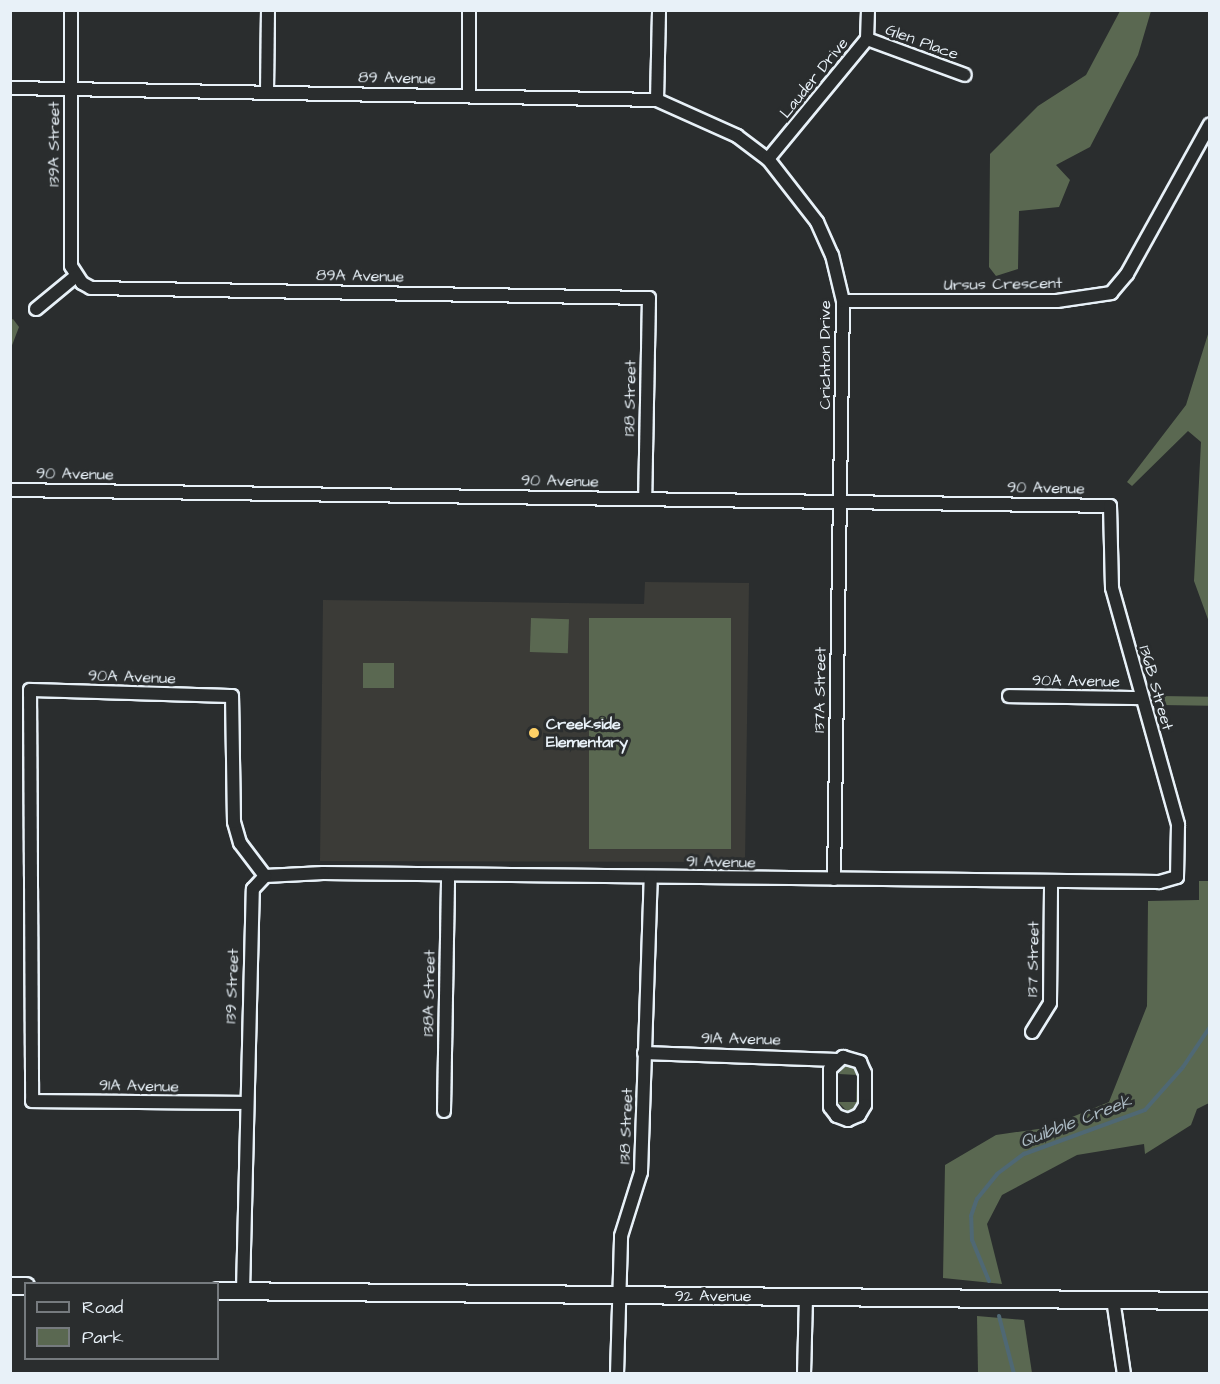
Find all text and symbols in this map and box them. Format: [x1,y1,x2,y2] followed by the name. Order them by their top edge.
[883,20,961,64] street label: Glen Place
[776,34,852,122] street label: Lauder Drive
[358,68,436,88] street label: 89 Avenue
[44,101,64,187] street label: 139A Street
[316,266,404,286] street label: 89A Avenue
[944,273,1062,295] street label: Ursus Crescent
[815,300,835,410] street label: Crichton Drive
[620,360,640,436] street label: 138 Street
[36,464,114,484] street label: 90 Avenue
[521,471,599,491] street label: 90 Avenue
[1007,478,1085,498] street label: 90 Avenue
[1135,643,1177,733] street label: 136B Street
[810,647,830,733] street label: 137A Street
[88,666,176,688] street label: 90A Avenue
[1032,671,1120,691] street label: 90A Avenue
[546,714,628,752] place label: Creekside Elementary
[527,726,541,740] marker: Creekside Elementary
[686,852,756,872] street label: 91 Avenue
[1023,921,1043,997] street label: 137 Street
[221,948,243,1024] street label: 139 Street
[419,950,439,1036] street label: 138A Street
[701,1029,781,1049] street label: 91A Avenue
[99,1076,179,1096] street label: 91A Avenue
[615,1088,637,1164] street label: 138 Street
[1017,1091,1135,1153] water label: Quibble Creek
[24,1282,219,1360] legend
[675,1286,751,1306] street label: 92 Avenue
[82,1295,123,1320] text: Road
[82,1325,124,1350] text: Park

